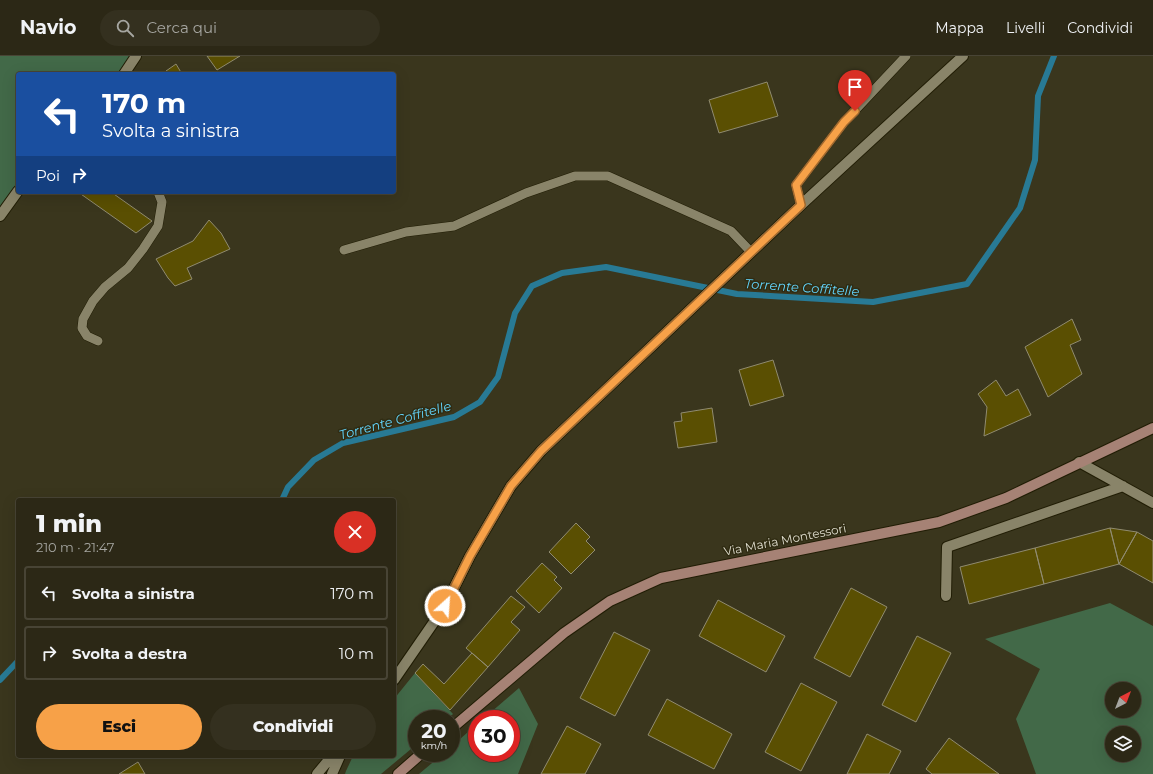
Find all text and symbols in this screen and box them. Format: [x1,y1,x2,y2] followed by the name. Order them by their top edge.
[100,10,380,46] search box
[20,16,76,39] text: Navio
[114,17,136,39] icon: search
[146,18,217,37] text: Cerca qui
[935,19,984,37] text: Mappa
[1006,19,1045,37] text: Livelli
[1067,19,1133,37] text: Condividi
[838,70,872,111] pin
[844,76,866,98] icon: arrive
[102,86,186,120] text: 170 m
[36,88,88,140] icon: left
[102,120,240,142] text: Svolta a sinistra
[68,164,90,186] icon: right
[36,166,60,185] text: Poi
[744,275,860,299] water label: Torrente Coffitelle
[337,397,453,443] water label: Torrente Coffitelle
[36,509,102,538] text: 1 min
[334,511,376,553] button: close
[722,520,847,559] street label: Via Maria Montessori
[36,539,114,555] text: 210 m · 21:47
[38,582,60,604] icon: left
[72,584,195,603] text: Svolta a sinistra
[330,584,374,603] text: 170 m
[424,585,466,627] position arrow
[38,642,60,664] icon: right
[72,644,187,663] text: Svolta a destra
[339,644,374,663] text: 10 m
[1105,682,1141,718] north arrow
[1105,682,1141,762] map controls
[36,704,202,750] button: Esci
[210,704,376,750] button: Condividi
[468,710,520,762] speed limit sign: 30
[421,719,447,743] text: 20
[1105,726,1141,762] button: layers
[421,739,447,752] text: km/h

